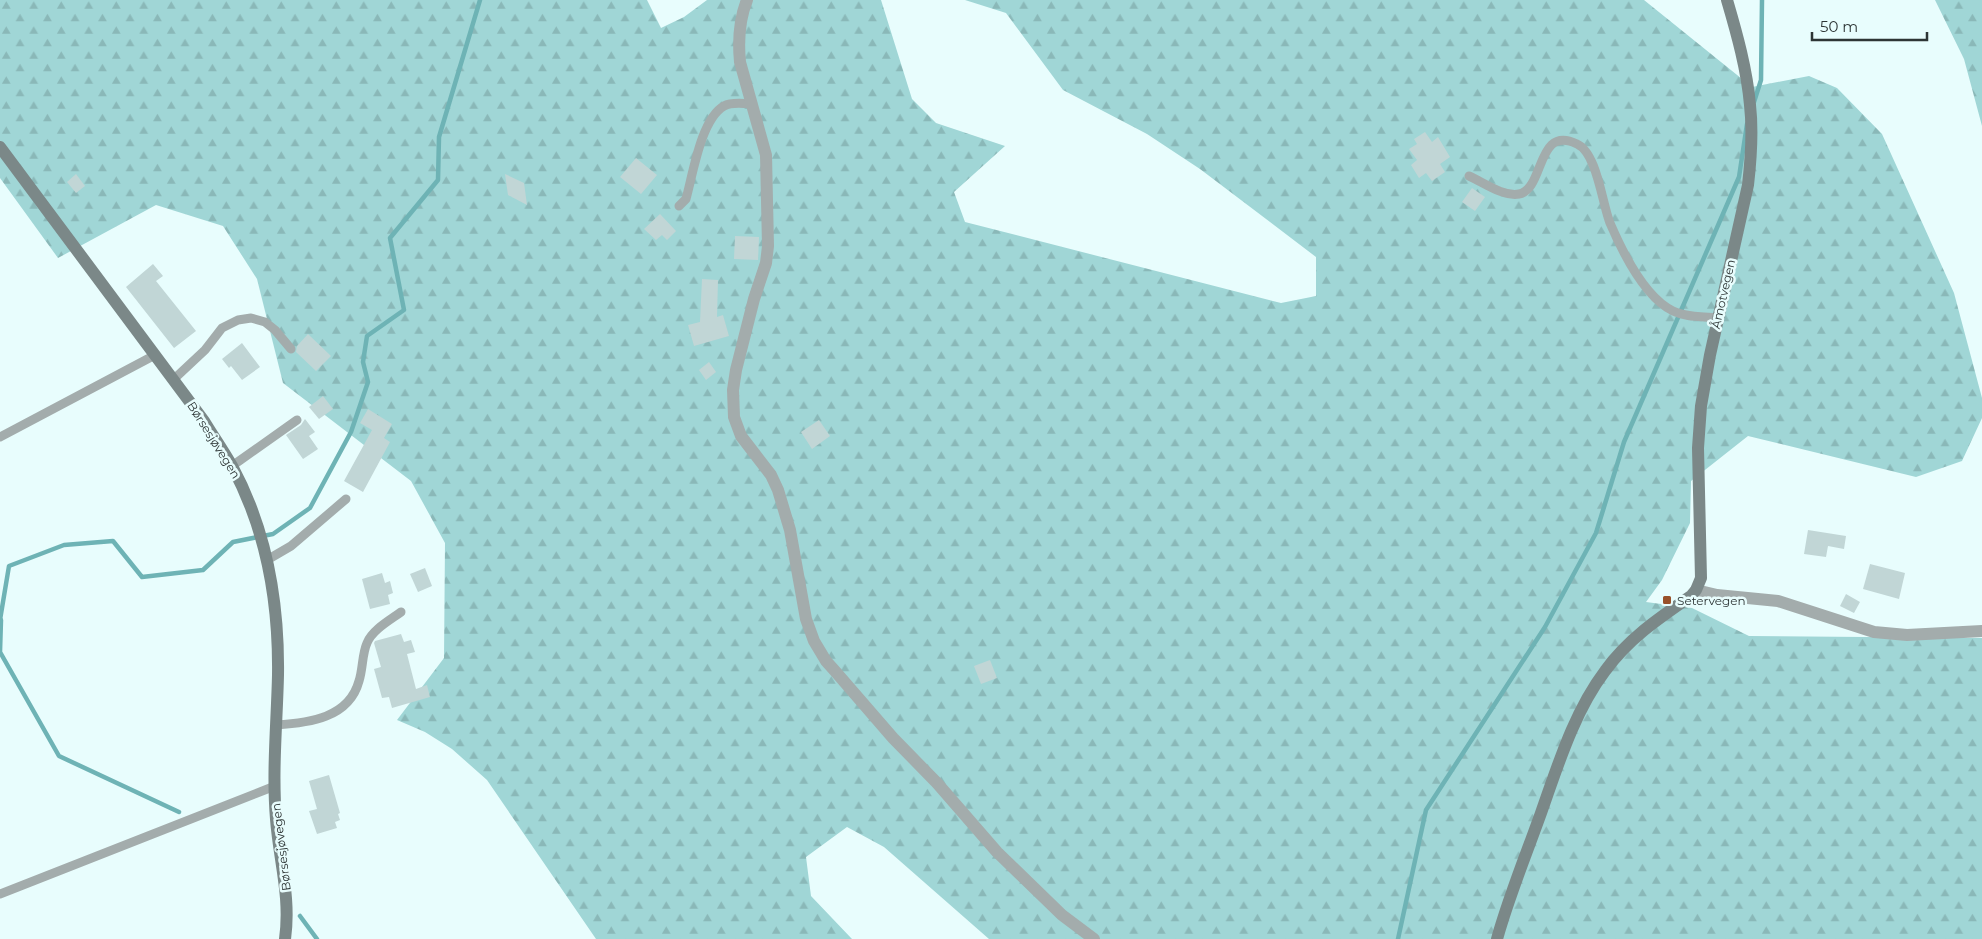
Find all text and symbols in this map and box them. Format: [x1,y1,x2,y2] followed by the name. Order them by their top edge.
[1812,10,1927,42] scale bar
[1820,17,1858,36] text: 50 m
[1708,258,1738,330] street label: Åmotvegen
[184,399,244,481] street label: Børsesjøvegen
[1677,593,1746,608] place label: Setervegen
[1661,594,1673,606] marker: Setervegen
[268,802,294,892] street label: Børsesjøvegen

